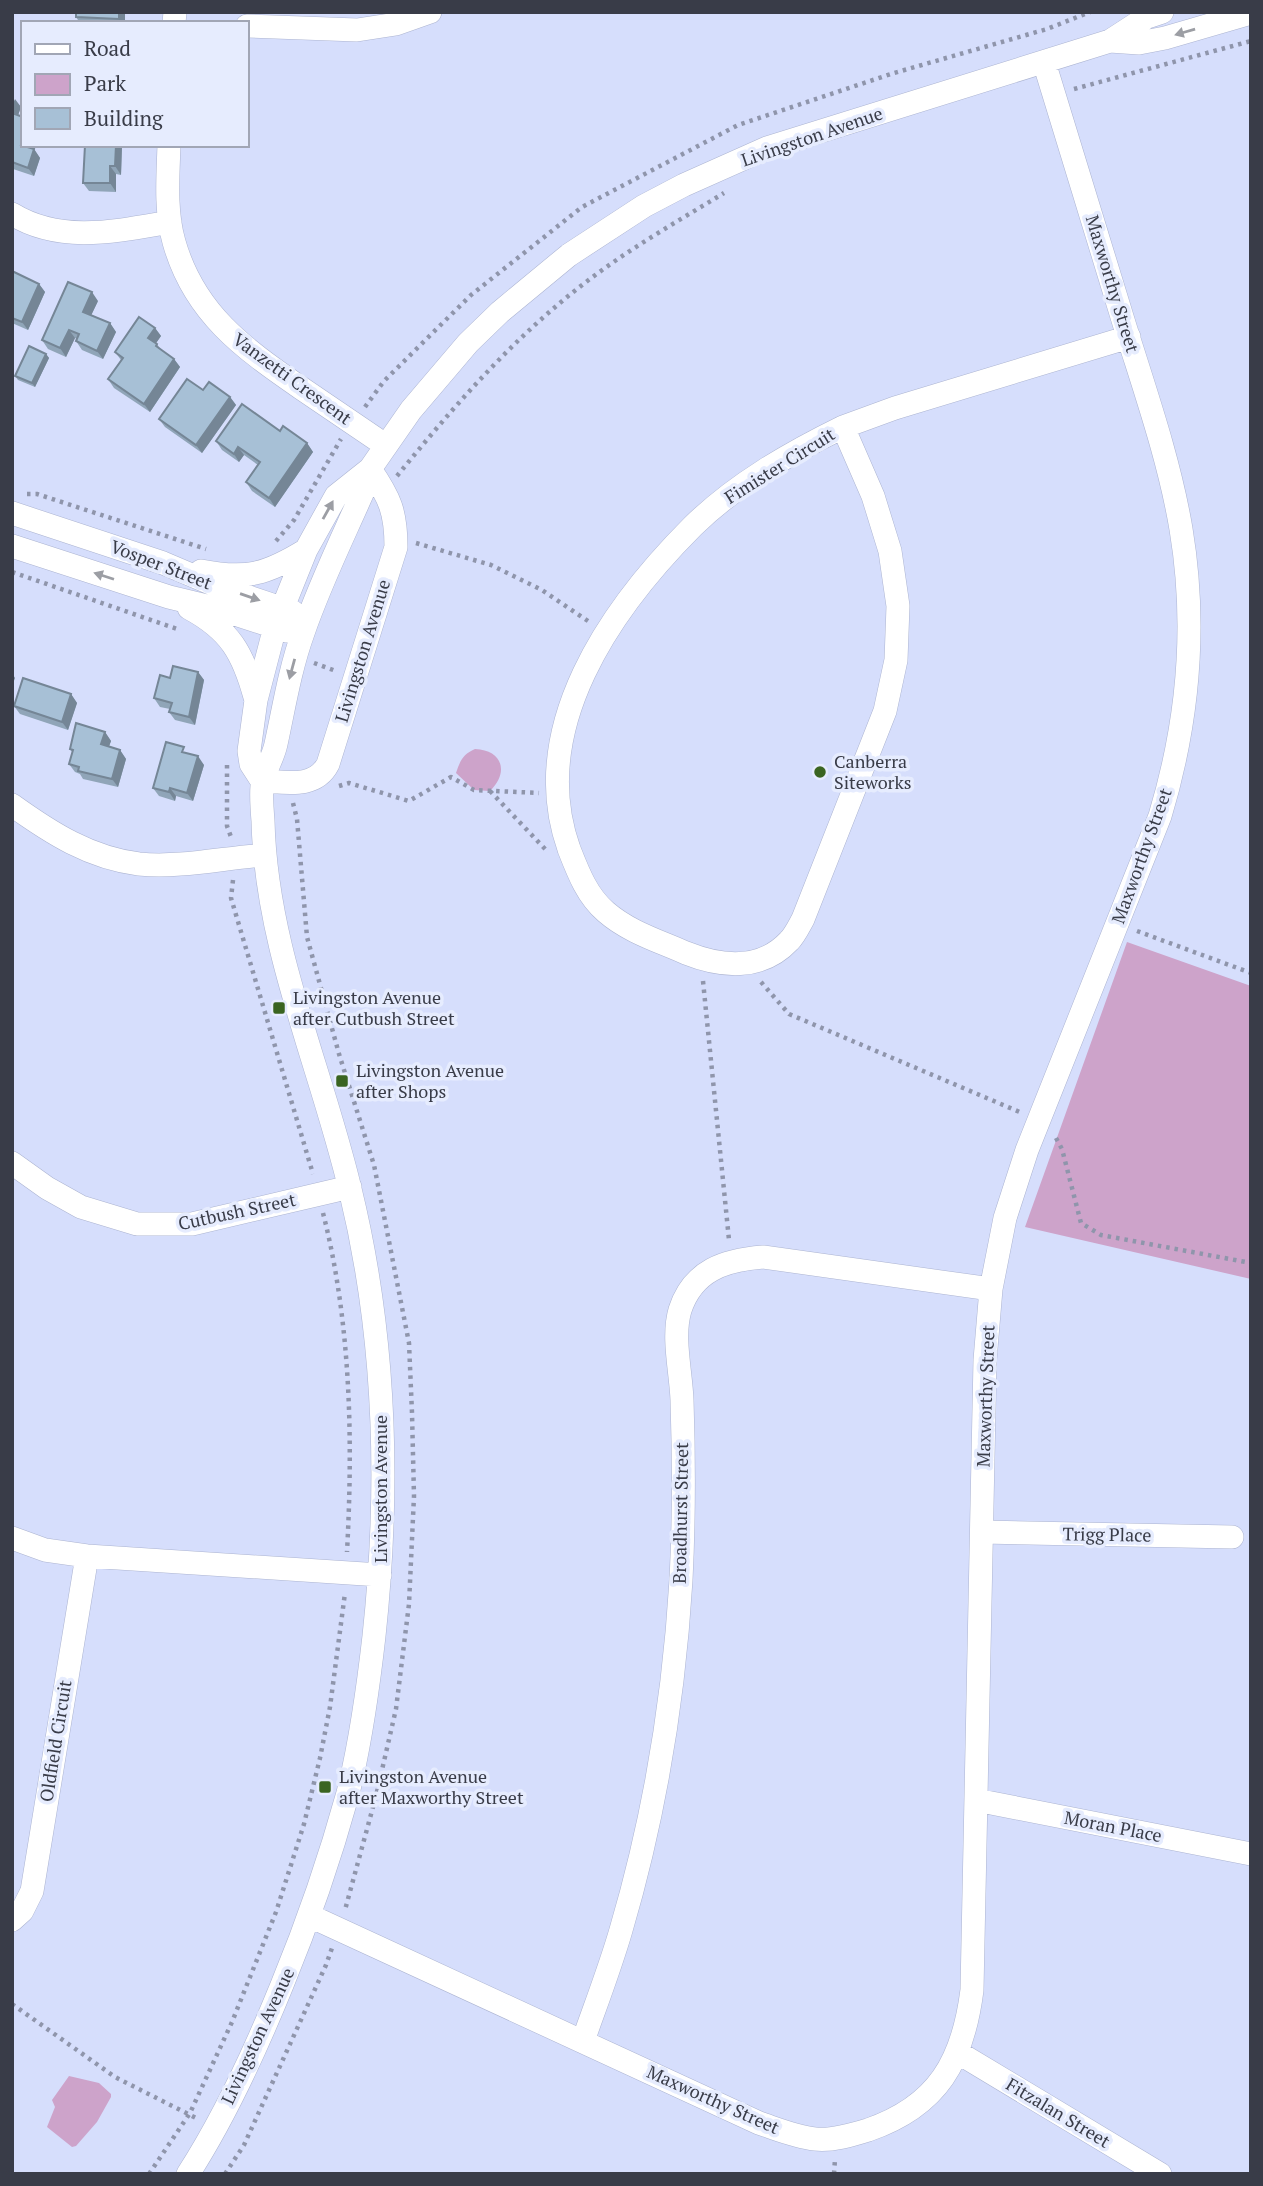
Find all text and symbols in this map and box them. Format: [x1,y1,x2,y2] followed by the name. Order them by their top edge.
[21,21,248,147] legend
[1174,27,1196,38] one-way arrow
[84,34,131,62] text: Road
[84,69,126,97] text: Park
[738,101,886,172] street label: Livingston Avenue
[84,104,164,132] text: Building
[1081,212,1145,356] street label: Maxworthy Street
[228,327,357,430] street label: Vanzetti Crescent
[720,421,839,509] street label: Fimister Circuit
[322,500,334,520] one-way arrow
[107,534,216,595] street label: Vosper Street
[94,571,115,581] one-way arrow
[329,576,395,725] street label: Livingston Avenue
[239,592,260,603] one-way arrow
[287,659,297,680] one-way arrow
[834,749,912,794] place label: Canberra Siteworks
[812,764,828,780] marker: Canberra Siteworks
[1105,784,1177,927] street label: Maxworthy Street
[293,985,455,1030] place label: Livingston Avenue after Cutbush Street
[271,1000,287,1016] marker: Livingston Avenue after Cutbush Street
[356,1058,504,1103] place label: Livingston Avenue after Shops
[334,1073,350,1089] marker: Livingston Avenue after Shops
[176,1187,298,1235] street label: Cutbush Street
[971,1324,999,1468] street label: Maxworthy Street
[368,1415,392,1563] street label: Livingston Avenue
[667,1442,693,1584] street label: Broadhurst Street
[1063,1521,1152,1547] street label: Trigg Place
[34,1678,77,1804] street label: Oldfield Circuit
[339,1764,524,1809] place label: Livingston Avenue after Maxworthy Street
[317,1779,333,1795] marker: Livingston Avenue after Maxworthy Street
[1062,1805,1164,1847] street label: Moran Place
[215,1963,299,2108] street label: Livingston Avenue
[643,2059,784,2139] street label: Maxworthy Street
[1002,2072,1115,2153] street label: Fitzalan Street

